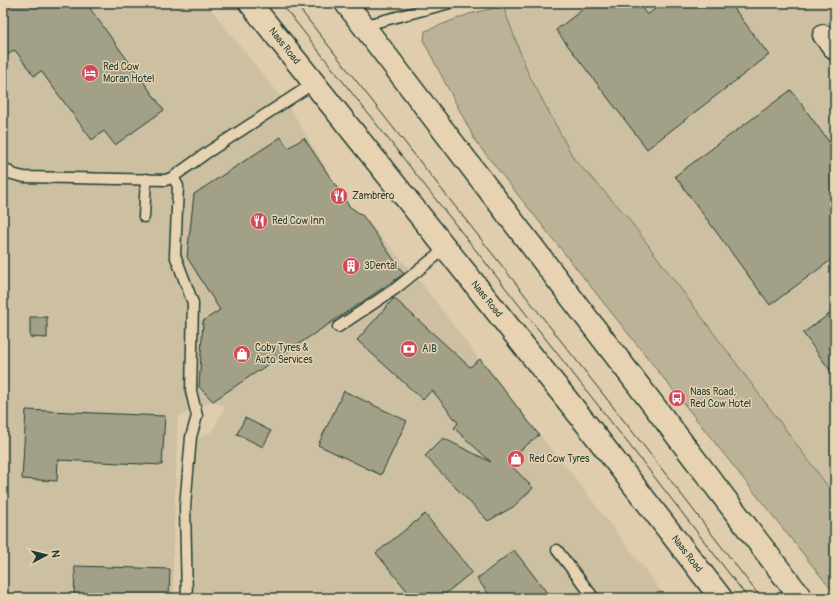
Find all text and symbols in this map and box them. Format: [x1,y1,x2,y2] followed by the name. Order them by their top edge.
[266,25,303,67] street label: Naas Road
[103,61,154,85] place label: Red Cow Moran Hotel
[80,63,100,83] hotel icon: Red Cow Moran Hotel
[329,186,349,206] restaurant icon: Zambrero
[352,190,395,202] place label: Zambrero
[249,211,269,231] restaurant icon: Red Cow Inn
[272,215,325,227] place label: Red Cow Inn
[341,256,361,276] building icon: 3Dental
[364,260,397,272] place label: 3Dental
[468,278,505,320] street label: Naas Road
[399,339,419,359] bank icon: AIB
[255,342,313,366] place label: Coby Tyres & Auto Services
[422,343,437,355] place label: AIB
[232,344,252,364] shop icon: Coby Tyres & Auto Services
[690,386,751,410] place label: Naas Road, Red Cow Hotel
[667,388,687,408] bus stop icon: Naas Road, Red Cow Hotel
[506,449,526,469] shop icon: Red Cow Tyres
[529,453,590,465] place label: Red Cow Tyres
[669,533,705,575] street label: Naas Road
[26,535,66,575] north arrow
[49,549,62,559] text: N

